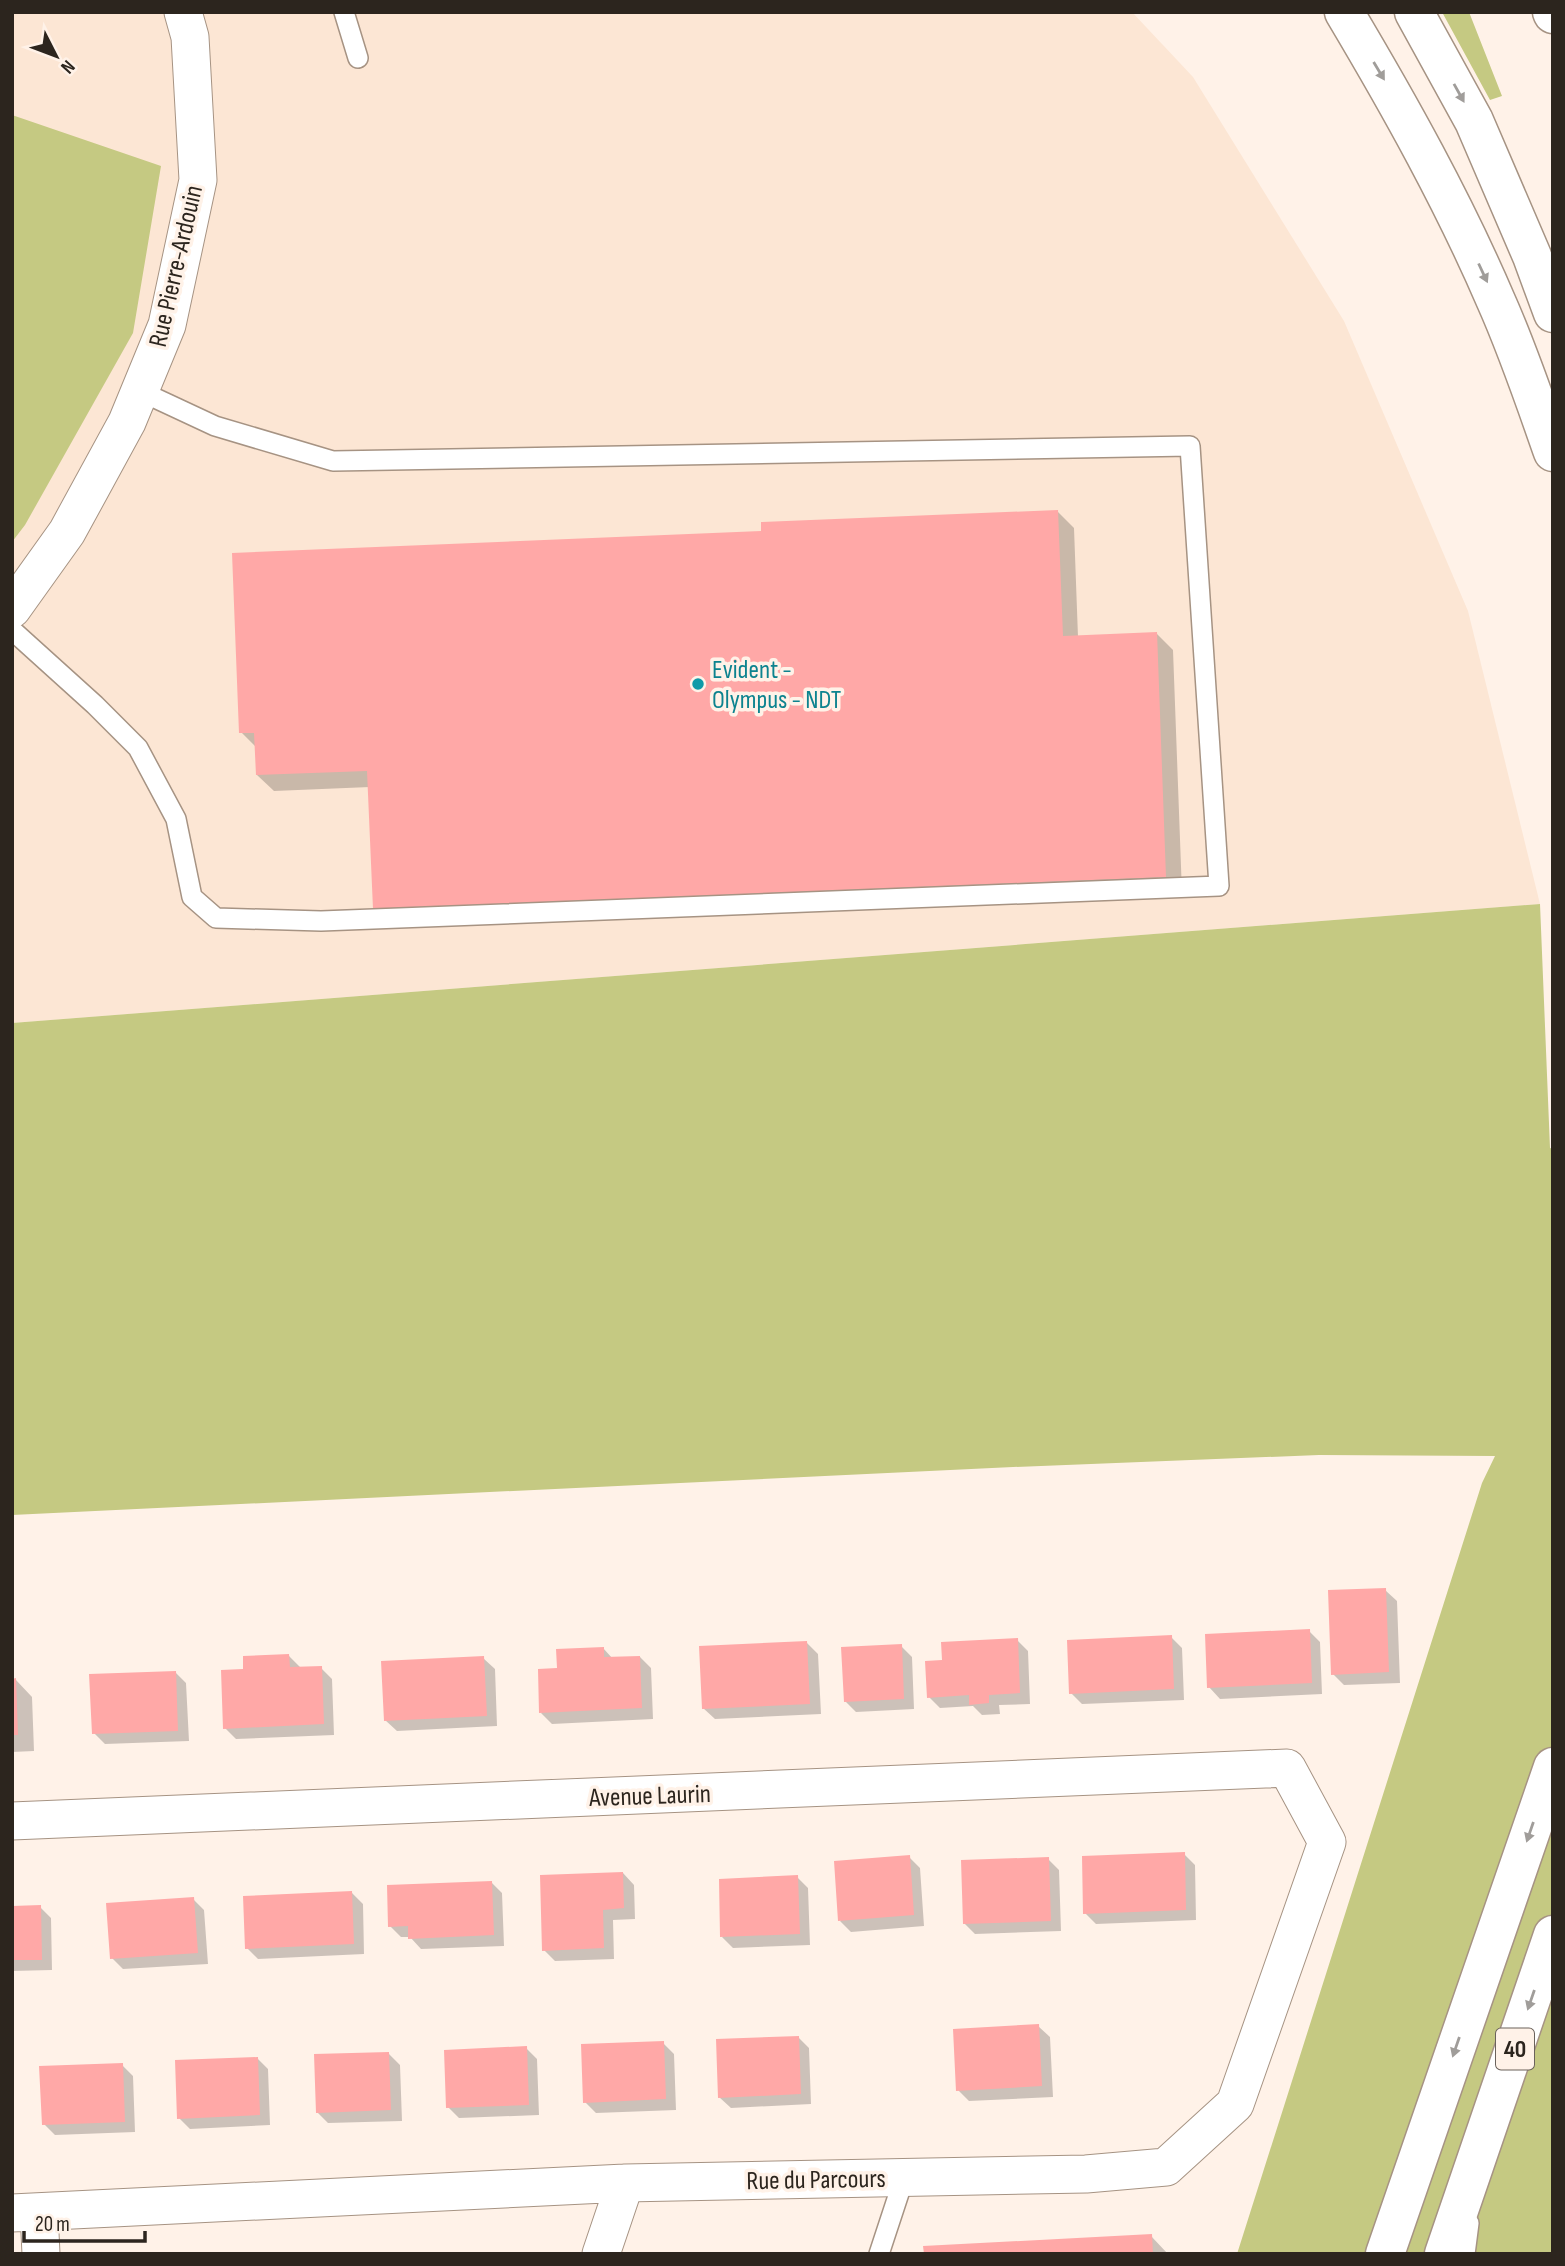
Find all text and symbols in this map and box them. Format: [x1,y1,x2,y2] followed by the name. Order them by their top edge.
[21,21,91,91] north arrow
[56,55,79,78] text: N
[1372,61,1385,80] one-way arrow
[1452,84,1464,104] one-way arrow
[143,183,210,350] street label: Rue Pierre-Ardouin
[1477,263,1489,283] one-way arrow
[712,655,841,716] place label: Evident - Olympus - NDT
[690,676,706,692] marker: Evident - Olympus - NDT
[588,1779,711,1814] street label: Avenue Laurin
[1524,1821,1535,1842] one-way arrow
[1526,1989,1536,2010] one-way arrow
[1496,2028,1534,2070] road number: 40
[1450,2037,1461,2058] one-way arrow
[746,2164,886,2197] street label: Rue du Parcours
[24,2200,145,2244] scale bar
[35,2212,70,2237] text: 20 m

